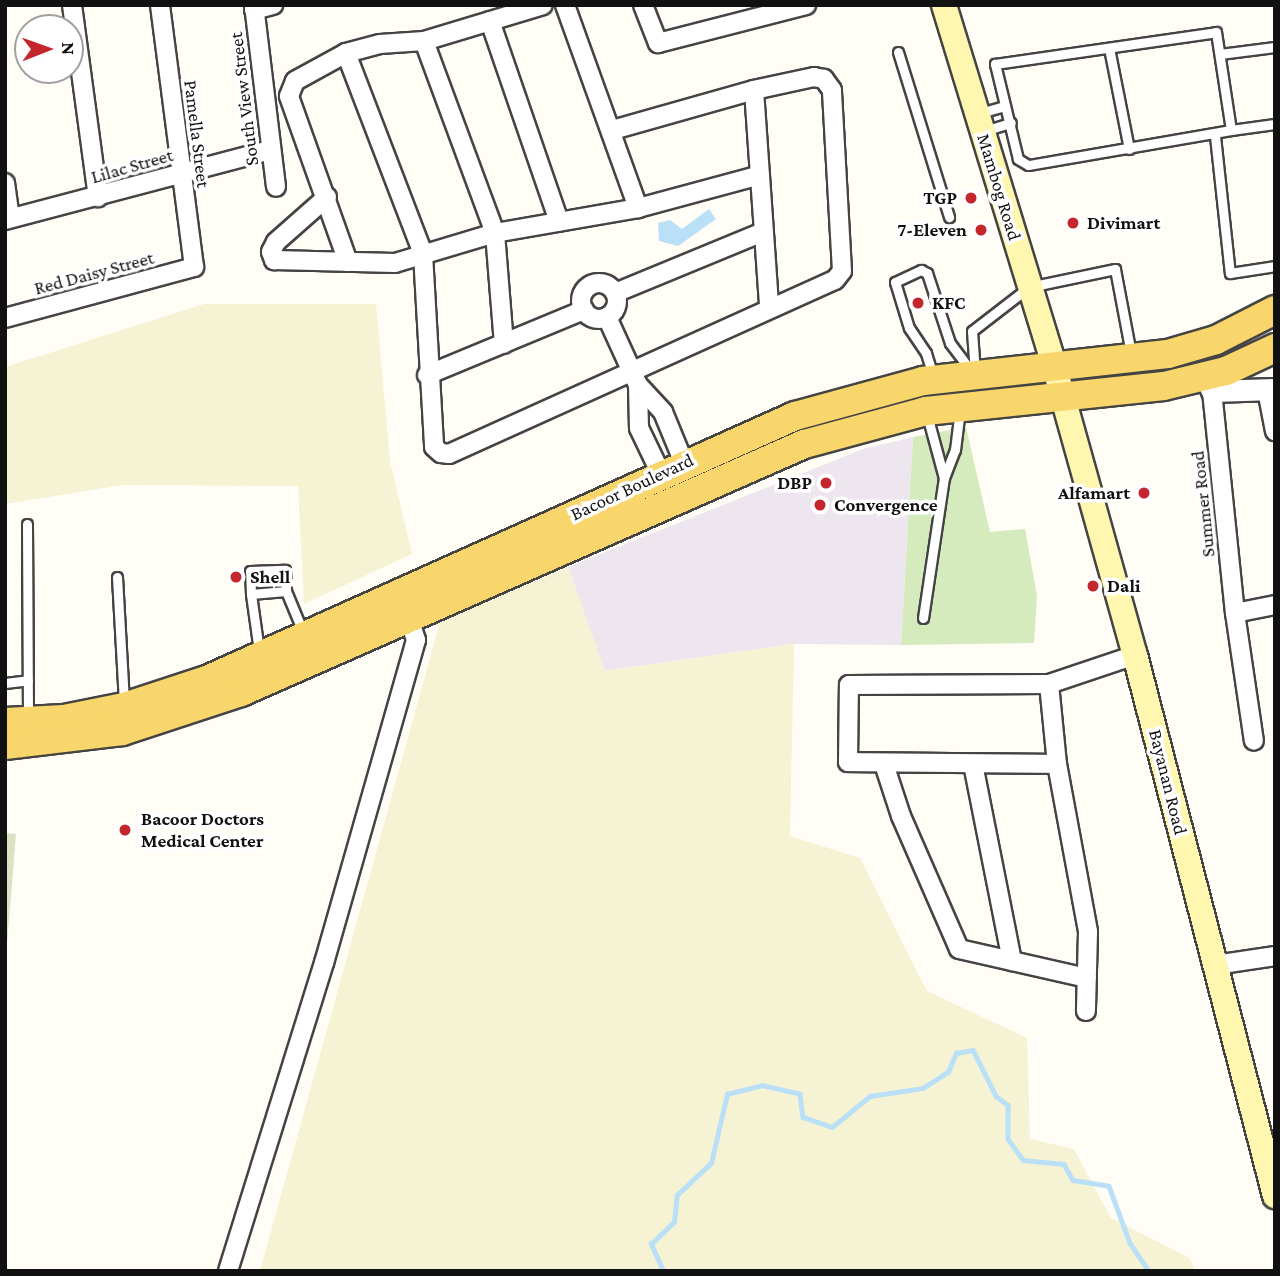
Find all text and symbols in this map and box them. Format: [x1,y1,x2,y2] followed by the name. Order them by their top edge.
[14,14,84,84] north arrow
[225,31,263,167] street label: South View Street
[58,42,79,55] text: N
[179,79,215,189] street label: Pamella Street
[972,131,1026,243] street label: Mambog Road
[88,143,176,189] street label: Lilac Street
[923,187,957,209] place label: TGP
[963,190,979,206] marker: TGP
[1087,212,1160,234] place label: Divimart
[1065,215,1081,231] marker: Divimart
[897,219,967,241] place label: 7-Eleven
[973,222,989,238] marker: 7-Eleven
[32,246,156,300] street label: Red Daisy Street
[932,292,965,314] place label: KFC
[910,295,926,311] marker: KFC
[567,449,697,525] street label: Bacoor Boulevard
[1186,450,1220,558] street label: Summer Road
[777,472,812,494] place label: DBP
[818,475,834,491] marker: DBP
[1058,482,1130,504] place label: Alfamart
[1136,485,1152,501] marker: Alfamart
[834,494,938,516] place label: Convergence
[812,497,828,513] marker: Convergence
[250,566,290,588] place label: Shell
[228,569,244,585] marker: Shell
[1107,575,1140,597] place label: Dali
[1085,578,1101,594] marker: Dali
[1144,727,1192,837] street label: Bayanan Road
[141,808,264,852] place label: Bacoor Doctors Medical Center
[115,820,135,840] marker: Bacoor Doctors Medical Center

